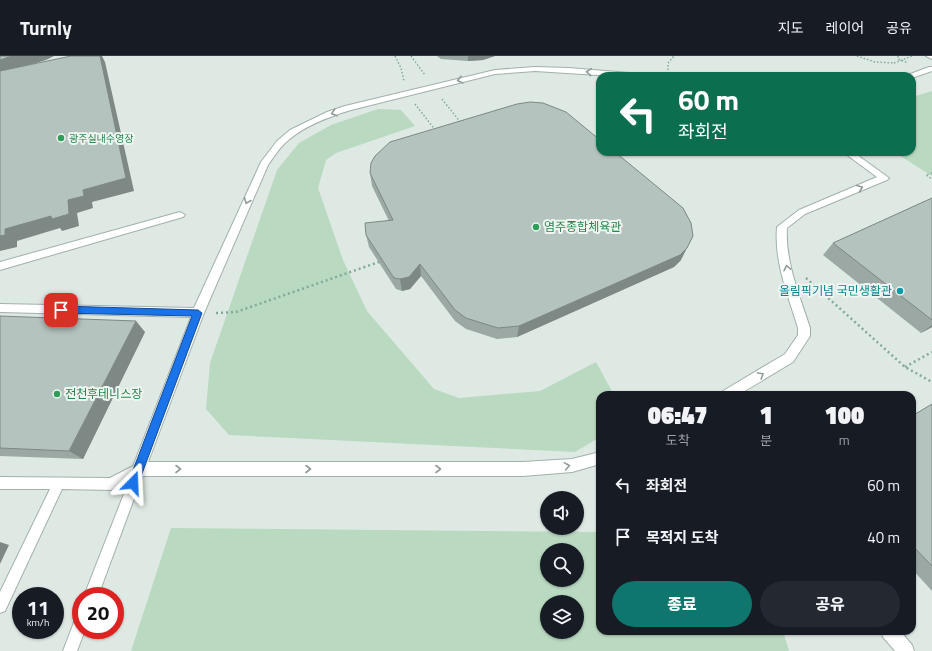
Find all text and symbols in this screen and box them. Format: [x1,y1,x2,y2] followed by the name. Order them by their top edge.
[20,13,72,42] text: Turnly
[778,17,804,38] text: 지도
[826,17,864,38] text: 레이어
[886,17,912,38] text: 공유
[586,67,592,76] one-way arrow
[456,75,463,83] one-way arrow
[678,78,739,121] text: 60 m
[612,88,664,140] icon: left
[331,108,338,116] one-way arrow
[678,118,728,145] text: 좌회전
[69,131,133,146] place label: 광주실내수영장
[56,133,66,143] marker: 광주실내수영장
[856,185,864,193] one-way arrow
[243,198,251,205] one-way arrow
[544,217,621,236] place label: 염주종합체육관
[531,222,541,232] marker: 염주종합체육관
[783,265,791,271] one-way arrow
[779,281,892,300] place label: 올림픽기념 국민생활관
[895,286,905,296] marker: 올림픽기념 국민생활관
[44,293,78,327] pin
[50,299,72,321] icon: arrive
[757,372,764,379] one-way arrow
[65,384,142,403] place label: 전천후테니스장
[52,389,62,399] marker: 전천후테니스장
[648,397,708,433] text: 06:47
[759,397,773,433] text: 1
[825,397,864,433] text: 100
[666,430,690,450] text: 도착
[760,430,772,450] text: 분
[839,430,850,450] text: m
[112,462,154,504] position arrow
[564,463,571,471] one-way arrow
[175,465,181,473] one-way arrow
[305,465,311,473] one-way arrow
[435,465,441,473] one-way arrow
[612,474,634,496] icon: left
[646,474,687,497] text: 좌회전
[867,474,900,497] text: 60 m
[540,491,584,639] map controls
[540,491,584,535] button: sound
[612,526,634,548] icon: arrive
[646,526,718,549] text: 목적지 도착
[867,526,900,549] text: 40 m
[540,543,584,587] button: search
[612,581,752,627] button: 종료
[760,581,900,627] button: 공유
[72,587,124,639] speed limit sign: 20
[27,592,49,623] text: 11
[540,595,584,639] button: layers
[27,615,49,630] text: km/h

